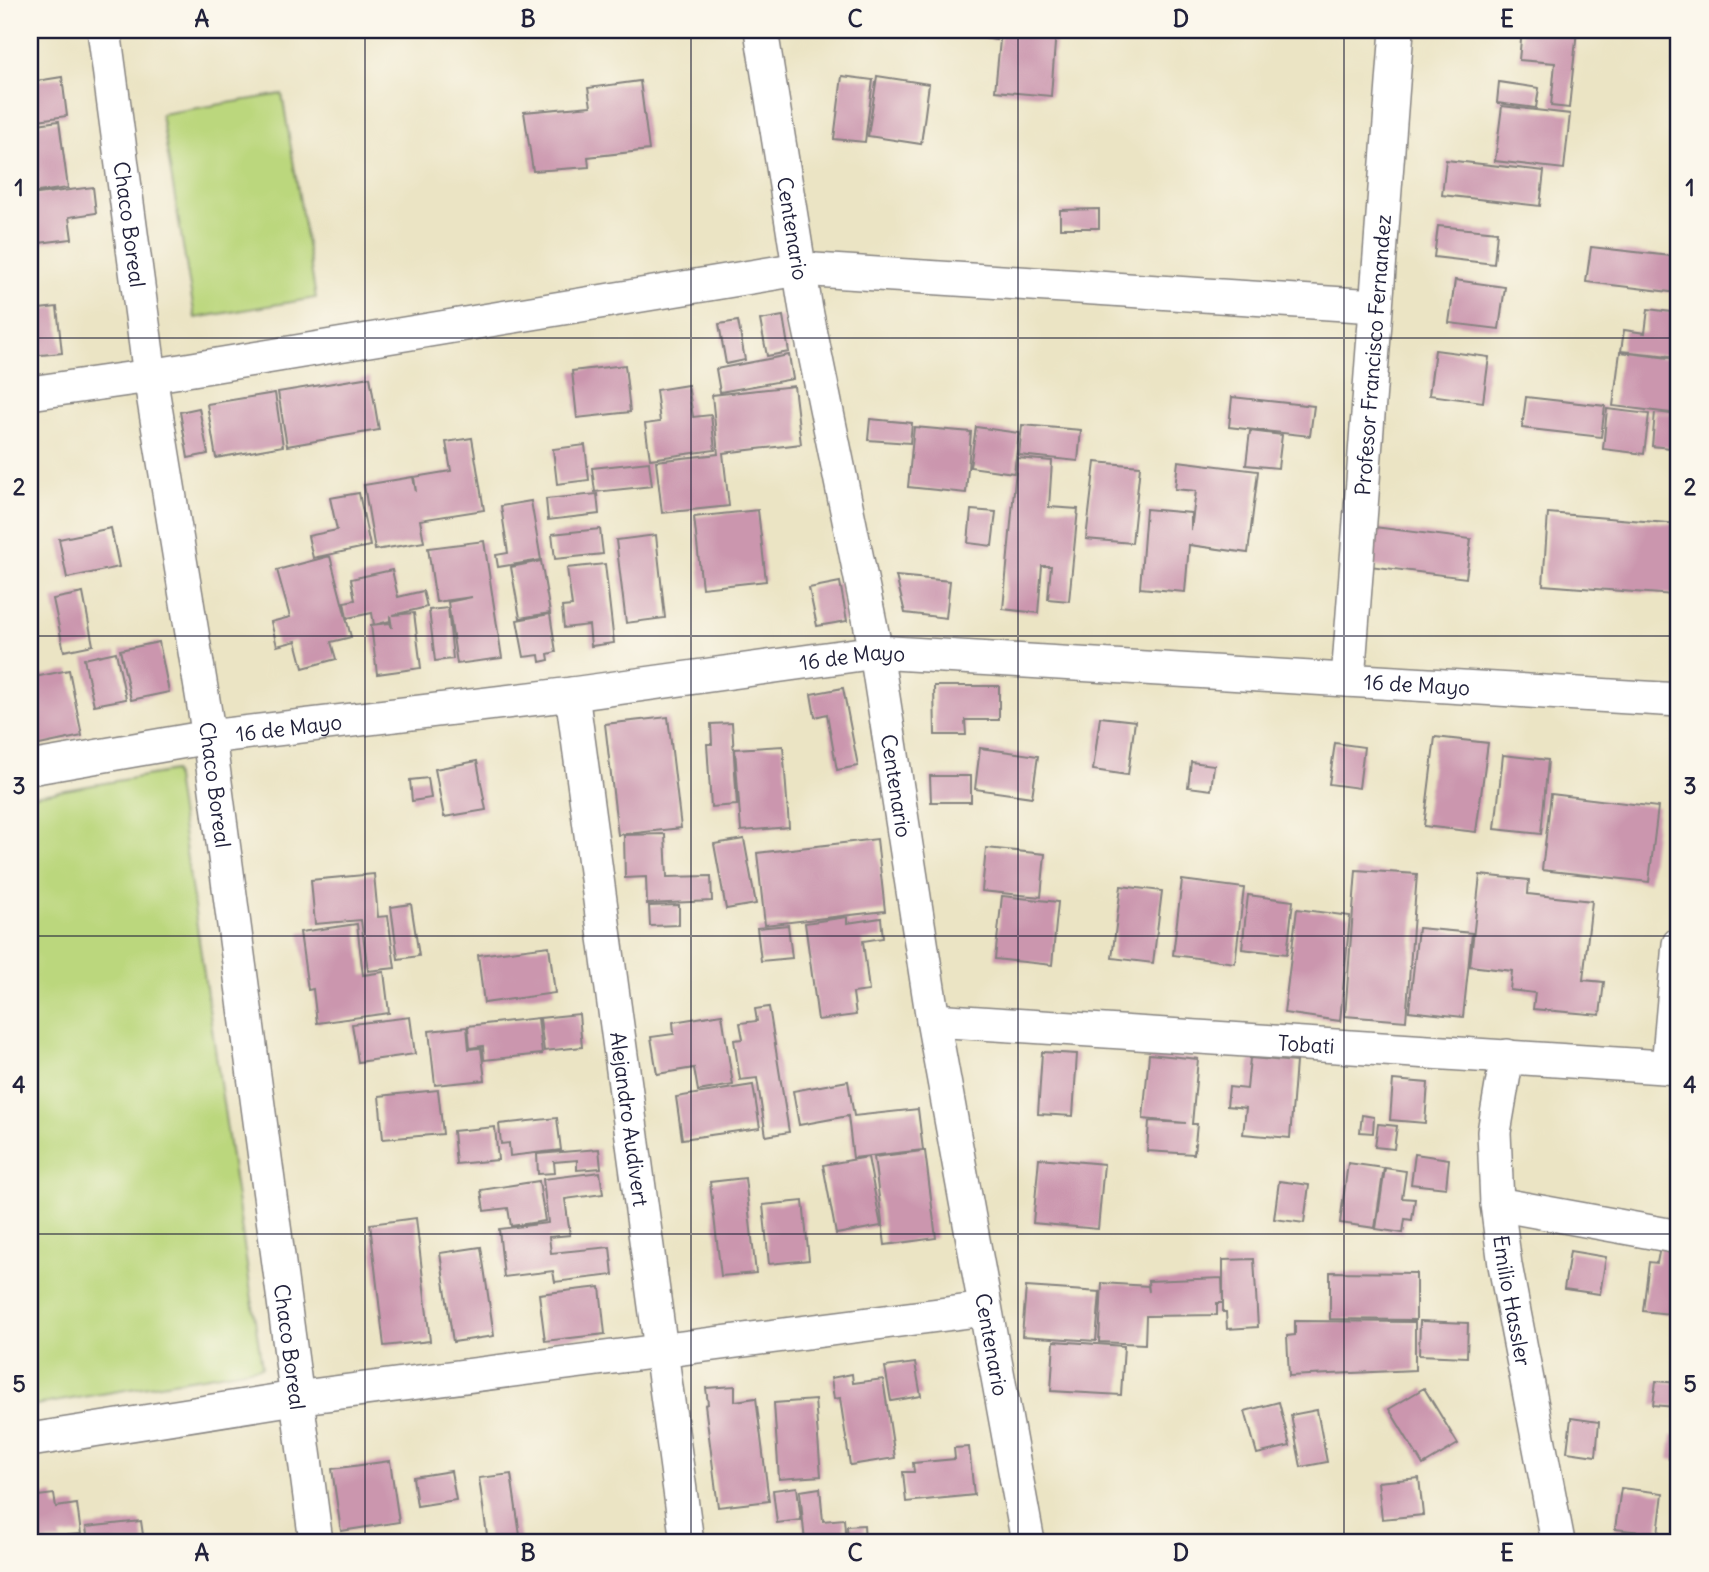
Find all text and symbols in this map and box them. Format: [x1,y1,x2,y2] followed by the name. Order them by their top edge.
[195,4,210,33] text: A
[520,4,536,33] text: B
[847,4,863,33] text: C
[1173,4,1189,33] text: D
[1500,4,1514,33] text: E
[108,160,152,289] street label: Chaco Boreal
[14,173,24,202] text: 1
[1685,173,1695,202] text: 1
[771,175,814,282] street label: Centenario
[1348,213,1397,496] street label: Profesor Francisco Fernandez
[13,472,26,501] text: 2
[1684,472,1697,501] text: 2
[798,638,906,676] street label: 16 de Mayo
[1363,668,1471,701] street label: 16 de Mayo
[234,708,343,747] street label: 16 de Mayo
[193,720,237,849] street label: Chaco Boreal
[875,732,918,839] street label: Centenario
[12,771,26,800] text: 3
[1683,771,1697,800] text: 3
[1277,1029,1335,1059] street label: Tobati
[604,1030,655,1208] street label: Alejandro Audivert
[12,1070,26,1099] text: 4
[1683,1070,1697,1099] text: 4
[1488,1234,1538,1369] street label: Emilio Hassler
[268,1282,312,1411] street label: Chaco Boreal
[969,1291,1015,1398] street label: Centenario
[12,1369,26,1398] text: 5
[1683,1369,1697,1398] text: 5
[195,1538,210,1567] text: A
[520,1538,536,1567] text: B
[847,1538,863,1567] text: C
[1173,1538,1189,1567] text: D
[1500,1538,1514,1567] text: E

